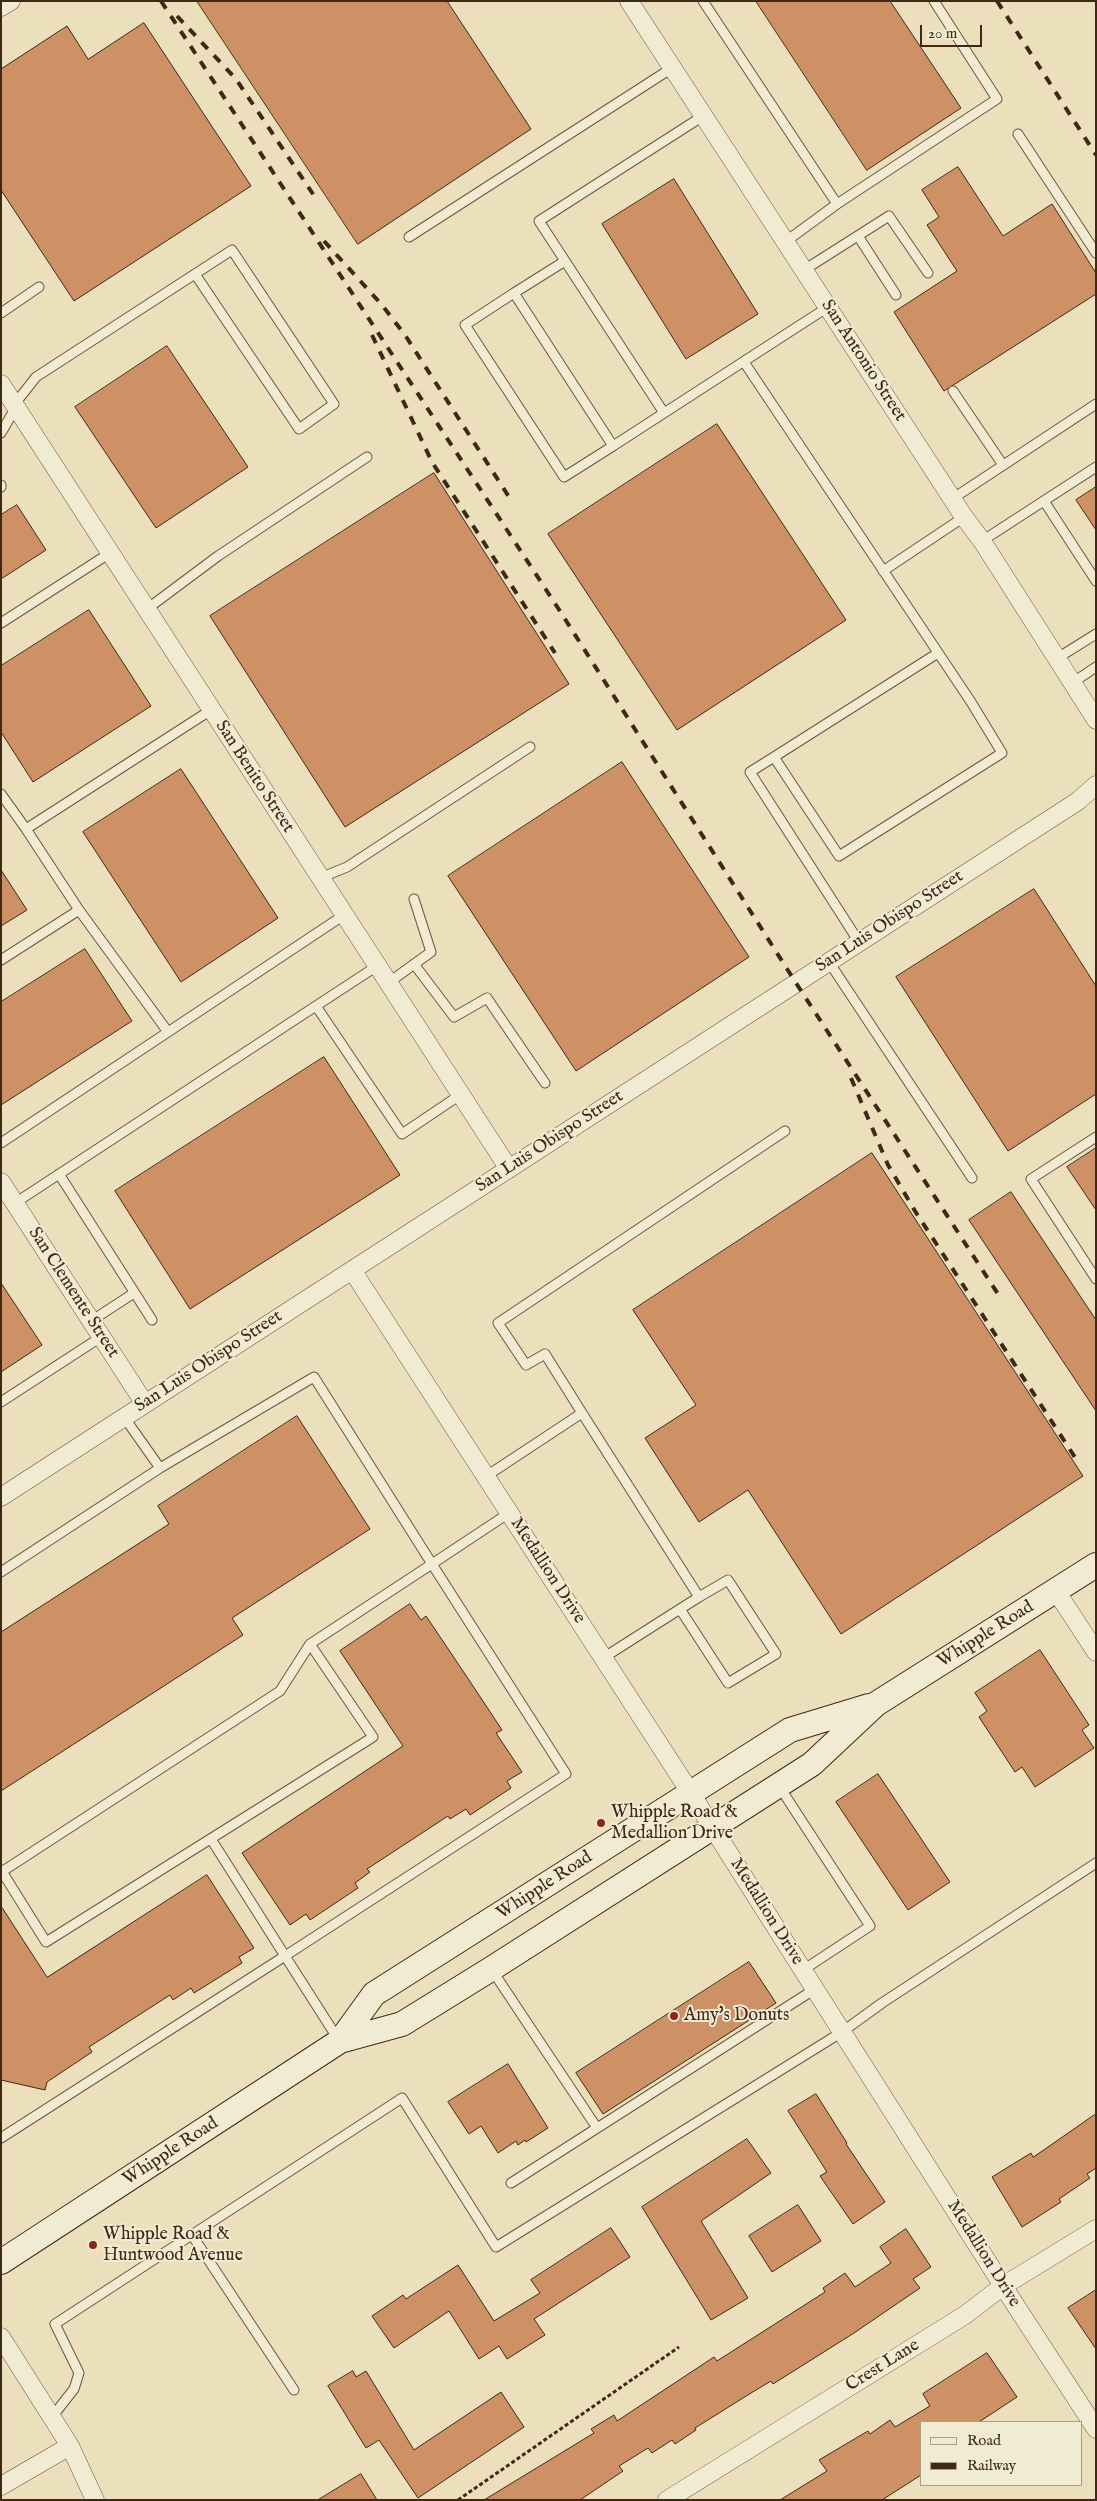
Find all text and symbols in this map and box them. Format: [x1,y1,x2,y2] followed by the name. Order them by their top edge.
[922,15,984,47] scale bar
[928,24,957,43] text: 20 m
[816,296,910,426] street label: San Antonio Street
[210,717,298,837] street label: San Benito Street
[812,866,968,978] street label: San Luis Obispo Street
[472,1086,628,1198] street label: San Luis Obispo Street
[23,1224,123,1362] street label: San Clemente Street
[131,1306,287,1418] street label: San Luis Obispo Street
[505,1514,589,1628] street label: Medallion Drive
[934,1597,1038,1673] street label: Whipple Road
[611,1802,738,1845] place label: Whipple Road & Medallion Drive
[595,1817,607,1829] marker: Whipple Road & Medallion Drive
[493,1847,597,1925] street label: Whipple Road
[724,1855,808,1969] street label: Medallion Drive
[684,2005,789,2027] place label: Amy's Donuts
[668,2010,680,2022] marker: Amy's Donuts
[119,2113,223,2191] street label: Whipple Road
[941,2197,1025,2311] street label: Medallion Drive
[103,2224,243,2266] place label: Whipple Road & Huntwood Avenue
[87,2239,99,2251] marker: Whipple Road & Huntwood Avenue
[842,2335,924,2397] street label: Crest Lane
[920,2421,1082,2486] legend
[967,2431,1001,2450] text: Road
[967,2456,1016,2475] text: Railway

